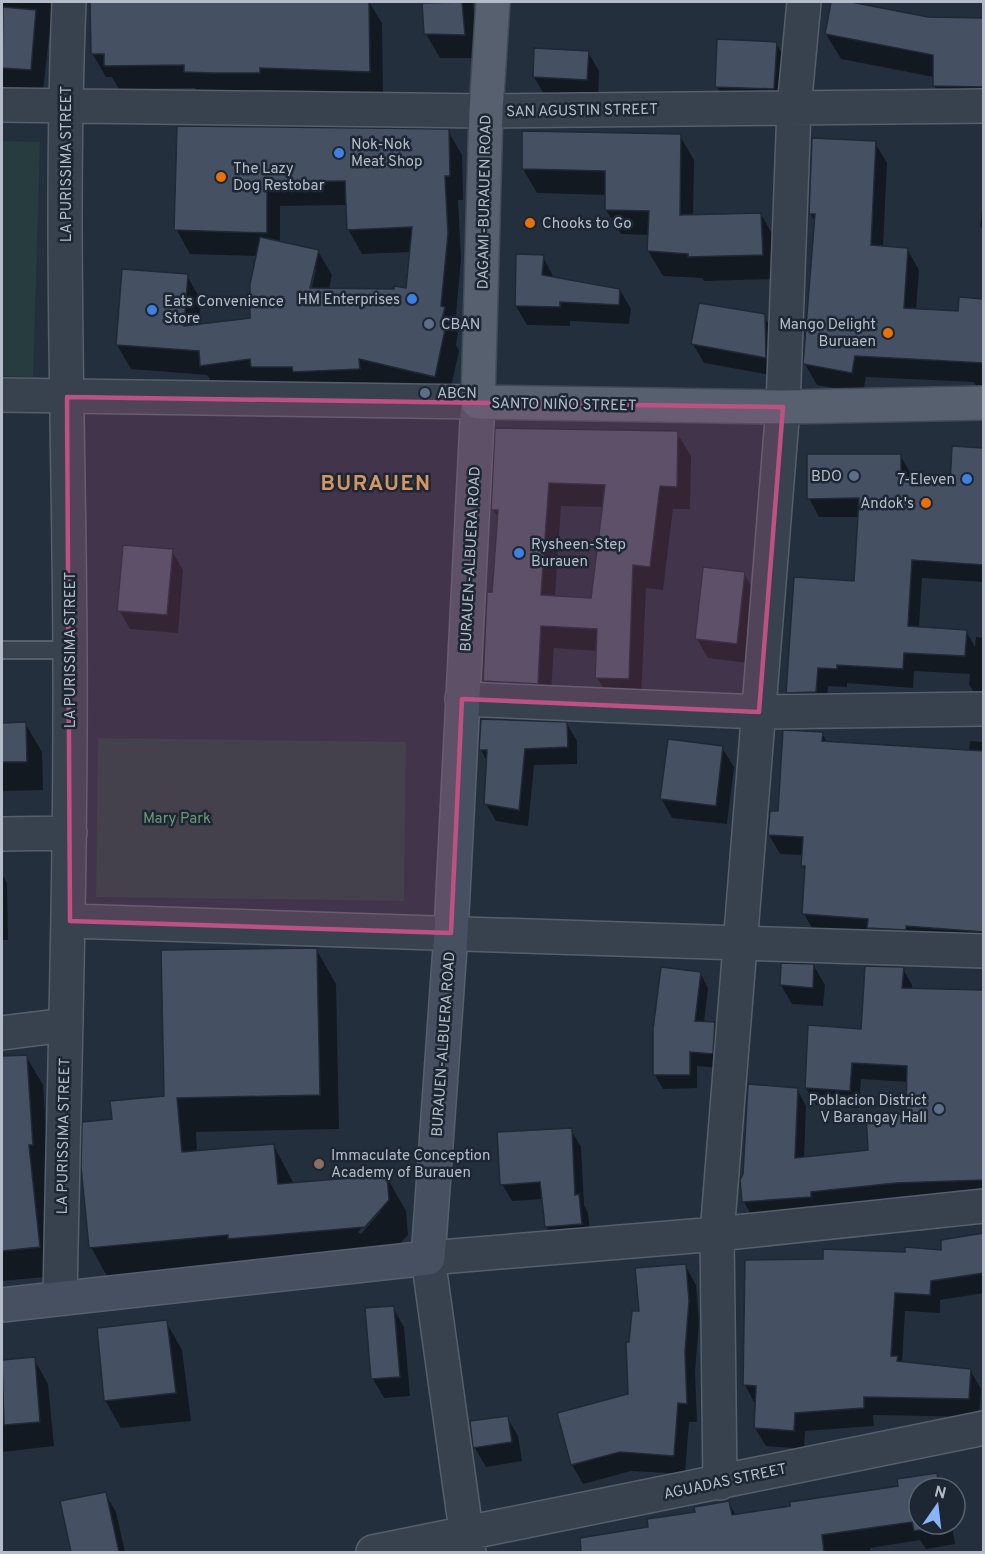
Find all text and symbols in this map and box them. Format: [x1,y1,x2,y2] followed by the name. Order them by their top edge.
[58,86,77,242] street label: LA PURISSIMA STREET
[506,101,658,122] street label: SAN AGUSTIN STREET
[474,115,497,290] street label: DAGAMI-BURAUEN ROAD
[351,136,422,172] place label: Nok-Nok Meat Shop
[332,146,346,160] marker: Nok-Nok Meat Shop
[233,160,325,196] place label: The Lazy Dog Restobar
[214,170,228,184] marker: The Lazy Dog Restobar
[542,215,632,234] place label: Chooks to Go
[523,216,537,230] marker: Chooks to Go
[298,291,400,310] place label: HM Enterprises
[405,292,419,306] marker: HM Enterprises
[164,293,284,329] place label: Eats Convenience Store
[145,303,159,317] marker: Eats Convenience Store
[441,316,480,335] place label: CBAN
[779,316,876,352] place label: Mango Delight Buruaen
[422,317,436,331] marker: CBAN
[881,326,895,340] marker: Mango Delight Buruaen
[437,385,477,404] place label: ABCN
[418,386,432,400] marker: ABCN
[491,394,637,416] street label: SANTO NIÑO STREET
[457,466,486,652] street label: BURAUEN-ALBUERA ROAD
[811,468,842,487] place label: BDO
[847,469,861,483] marker: BDO
[320,471,432,498] district label: BURAUEN
[897,471,955,490] place label: 7-Eleven
[960,472,974,486] marker: 7-Eleven
[860,495,914,514] place label: Andok's
[919,496,933,510] marker: Andok's
[531,536,626,572] place label: Rysheen-Step Burauen
[512,546,526,560] marker: Rysheen-Step Burauen
[62,572,81,728] street label: LA PURISSIMA STREET
[143,810,211,829] park label: Mary Park
[429,951,460,1137] street label: BURAUEN-ALBUERA ROAD
[54,1058,75,1215] street label: LA PURISSIMA STREET
[809,1092,927,1128] place label: Poblacion District V Barangay Hall
[932,1102,946,1116] marker: Poblacion District V Barangay Hall
[331,1147,490,1183] place label: Immaculate Conception Academy of Burauen
[312,1157,326,1171] marker: Immaculate Conception Academy of Burauen
[662,1460,789,1505] street label: AGUADAS STREET
[907,1476,967,1536] north arrow
[932,1482,948,1504] text: N

